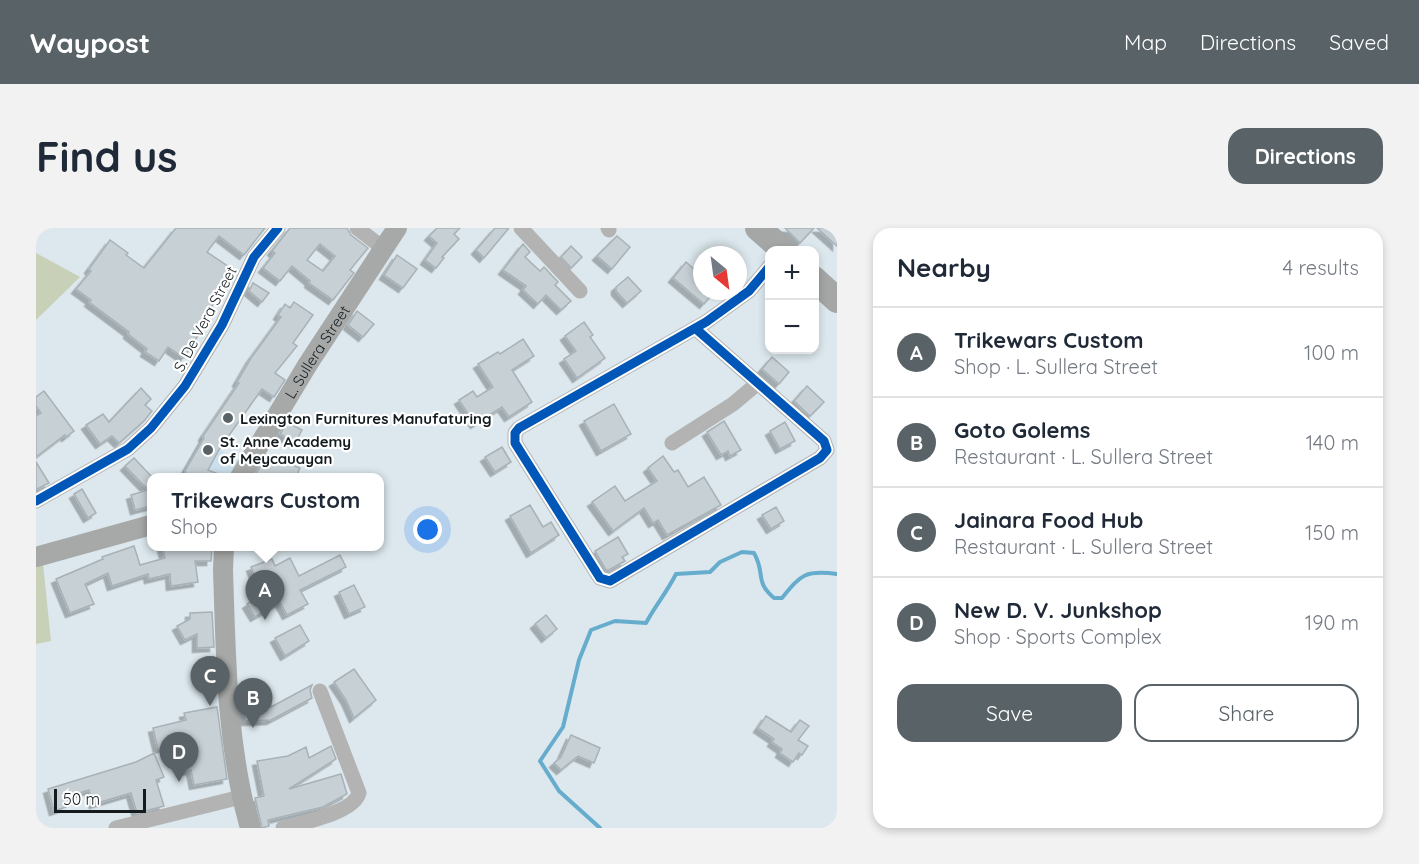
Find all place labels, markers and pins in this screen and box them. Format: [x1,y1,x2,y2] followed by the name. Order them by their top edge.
[240,409,492,428] place label: Lexington Furnitures Manufaturing
[221,411,235,425] marker: Lexington Furnitures Manufaturing
[220,432,351,468] place label: St. Anne Academy of Meycauayan
[201,443,215,457] marker: St. Anne Academy of Meycauayan
[246,570,284,620] pin: A
[190,656,230,706] pin: C
[234,678,272,728] pin: B
[160,732,198,782] pin: D

